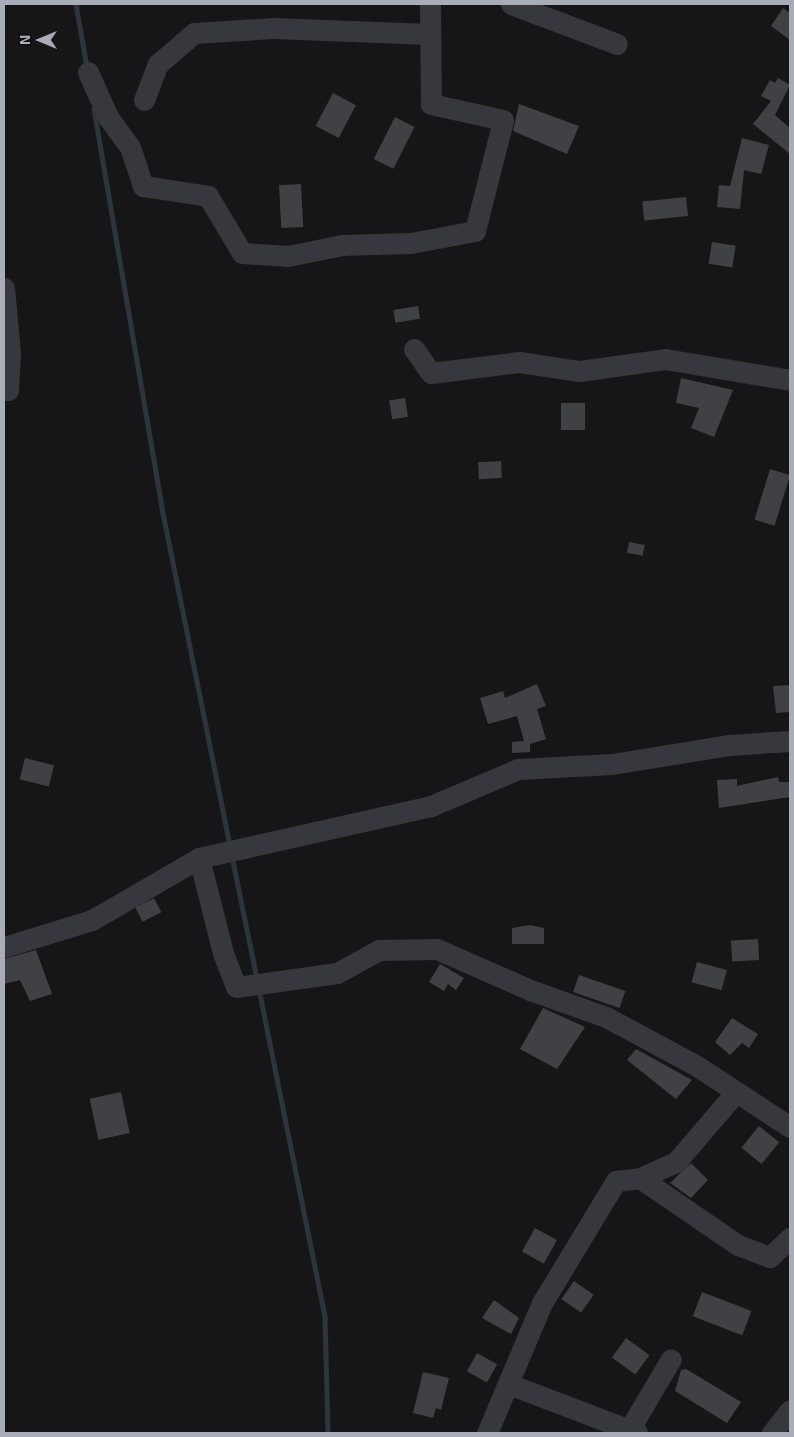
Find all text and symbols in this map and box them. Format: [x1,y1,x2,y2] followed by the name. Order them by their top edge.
[15,15,65,65] north arrow
[16,35,33,45] text: N

